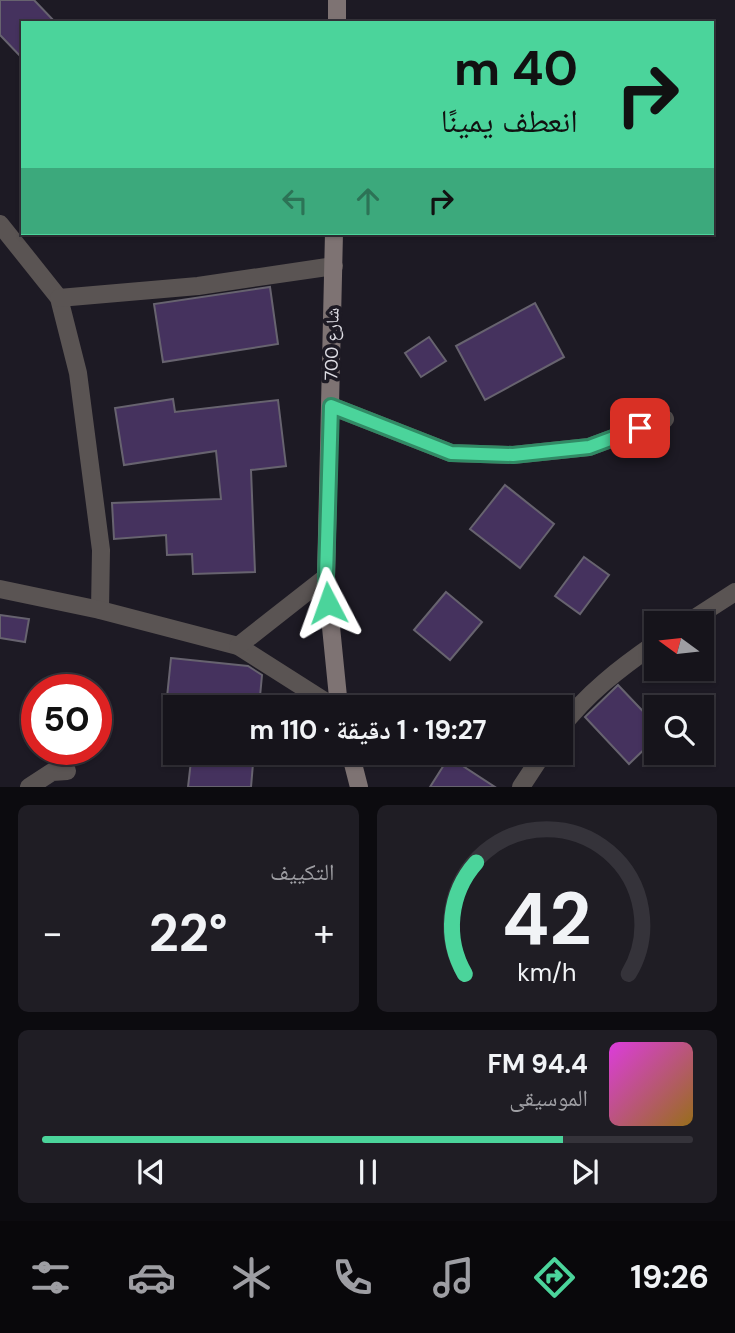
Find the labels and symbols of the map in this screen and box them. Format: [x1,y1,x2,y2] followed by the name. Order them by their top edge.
[319,307,345,381] street label: شارع 700
[610,398,670,458] pin
[291,566,365,640] position arrow
[644,611,714,681] north arrow
[21,674,112,765] speed limit sign: 50

